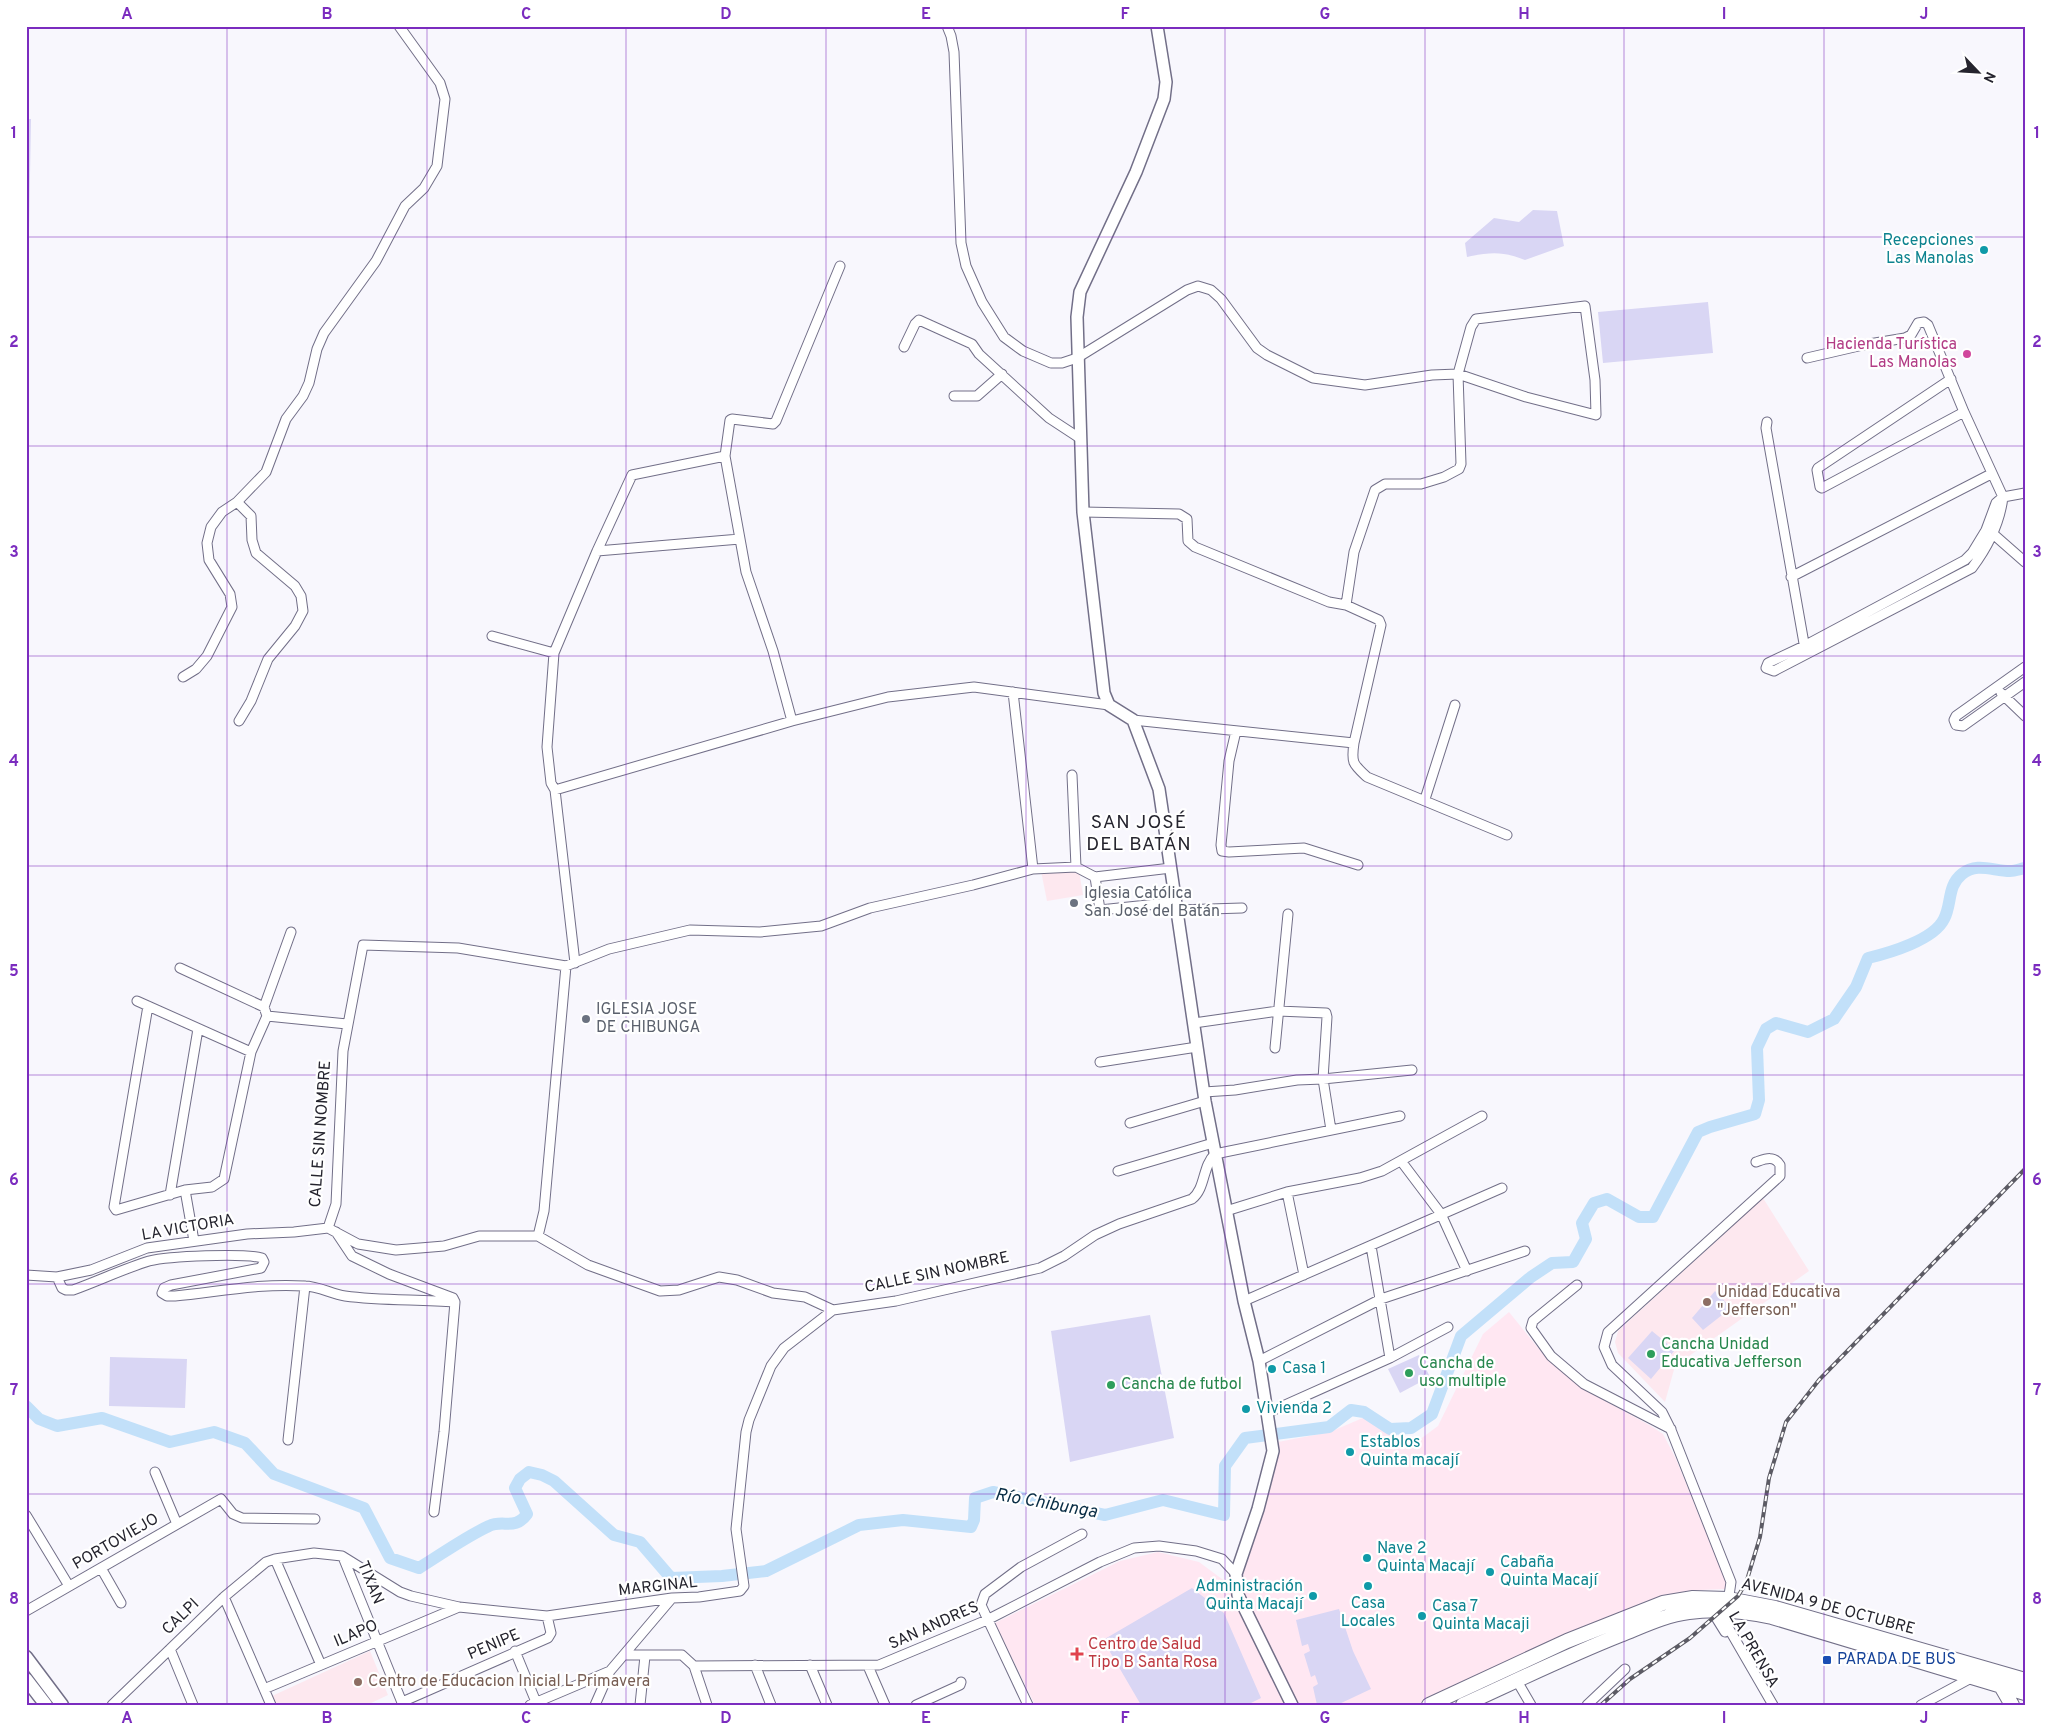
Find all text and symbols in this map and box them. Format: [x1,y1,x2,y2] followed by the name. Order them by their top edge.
[121,5,133,25] text: A
[321,5,333,25] text: B
[521,5,531,25] text: C
[720,5,732,25] text: D
[921,5,931,25] text: E
[1120,5,1130,25] text: F
[1320,5,1330,25] text: G
[1518,5,1530,25] text: H
[1722,5,1726,25] text: I
[1920,5,1928,25] text: J
[1954,48,2004,98] north arrow
[1979,69,1998,85] text: N
[11,124,17,144] text: 1
[2034,124,2040,144] text: 1
[1883,231,1974,269] place label: Recepciones Las Manolas
[1978,244,1990,256] marker: Recepciones Las Manolas
[9,333,19,353] text: 2
[2032,333,2042,353] text: 2
[1826,335,1957,373] place label: Hacienda Turística Las Manolas
[1961,348,1973,360] marker: Hacienda Turística Las Manolas
[9,543,19,563] text: 3
[2032,543,2042,563] text: 3
[9,752,19,772] text: 4
[2032,752,2042,772] text: 4
[1086,810,1192,857] district label: SAN JOSÉ DEL BATÁN
[1084,884,1220,922] place label: Iglesia Católica San José del Batán
[1068,897,1080,909] marker: Iglesia Católica San José del Batán
[9,962,19,982] text: 5
[2032,962,2042,982] text: 5
[596,1000,700,1038] place label: IGLESIA JOSE DE CHIBUNGA
[580,1013,592,1025] marker: IGLESIA JOSE DE CHIBUNGA
[306,1060,336,1208] street label: CALLE SIN NOMBRE
[9,1171,19,1191] text: 6
[2032,1171,2042,1191] text: 6
[140,1210,236,1246] street label: LA VICTORIA
[863,1248,1011,1298] street label: CALLE SIN NOMBRE
[1717,1283,1841,1321] place label: Unidad Educativa "Jefferson"
[1701,1296,1713,1308] marker: Unidad Educativa "Jefferson"
[1661,1335,1802,1373] place label: Cancha Unidad Educativa Jefferson
[1645,1348,1657,1360] marker: Cancha Unidad Educativa Jefferson
[1419,1354,1506,1392] place label: Cancha de uso multiple
[1282,1359,1326,1379] place label: Casa 1
[1266,1363,1278,1375] marker: Casa 1
[1403,1367,1415,1379] marker: Cancha de uso multiple
[1121,1375,1242,1395] place label: Cancha de futbol
[1105,1379,1117,1391] marker: Cancha de futbol
[10,1381,18,1401] text: 7
[2033,1381,2041,1401] text: 7
[1256,1399,1332,1419] place label: Vivienda 2
[1240,1403,1252,1415] marker: Vivienda 2
[1360,1433,1461,1471] place label: Establos Quinta macají
[1344,1446,1356,1458] marker: Establos Quinta macají
[993,1484,1100,1524] water label: Río Chibunga
[69,1509,163,1575] street label: PORTOVIEJO
[1377,1539,1476,1577] place label: Nave 2 Quinta Macají
[1361,1552,1373,1564] marker: Nave 2 Quinta Macají
[1500,1553,1599,1591] place label: Cabaña Quinta Macají
[352,1558,388,1608] street label: TIXAN
[1484,1566,1496,1578] marker: Cabaña Quinta Macají
[617,1573,699,1601] street label: MARGINAL
[1739,1574,1917,1640] street label: AVENIDA 9 DE OCTUBRE
[1195,1577,1305,1615] place label: Administración Quinta Macají
[1362,1580,1374,1592] marker: Casa Locales
[9,1590,19,1610] text: 8
[1307,1590,1319,1602] marker: Administración Quinta Macají
[2032,1590,2042,1610] text: 8
[158,1594,204,1640] street label: CALPI
[1341,1594,1395,1632] place label: Casa Locales
[886,1597,982,1655] street label: SAN ANDRES
[1432,1597,1530,1635] place label: Casa 7 Quinta Macaji
[1723,1608,1783,1692] street label: LA PRENSA
[1416,1610,1428,1622] marker: Casa 7 Quinta Macaji
[331,1616,381,1652] street label: ILAPO
[465,1625,523,1665] street label: PENIPE
[1088,1635,1217,1673] place label: Centro de Salud Tipo B Santa Rosa
[1070,1647,1084,1661] marker: Centro de Salud Tipo B Santa Rosa
[1837,1650,1956,1670] place label: PARADA DE BUS
[1821,1654,1833,1666] marker: PARADA DE BUS
[368,1672,650,1692] place label: Centro de Educacion Inicial L Primavera
[352,1676,364,1688] marker: Centro de Educacion Inicial L Primavera
[121,1709,133,1729] text: A
[321,1709,333,1729] text: B
[521,1709,531,1729] text: C
[720,1709,732,1729] text: D
[921,1709,931,1729] text: E
[1120,1709,1130,1729] text: F
[1320,1709,1330,1729] text: G
[1518,1709,1530,1729] text: H
[1722,1709,1726,1729] text: I
[1920,1709,1928,1729] text: J

